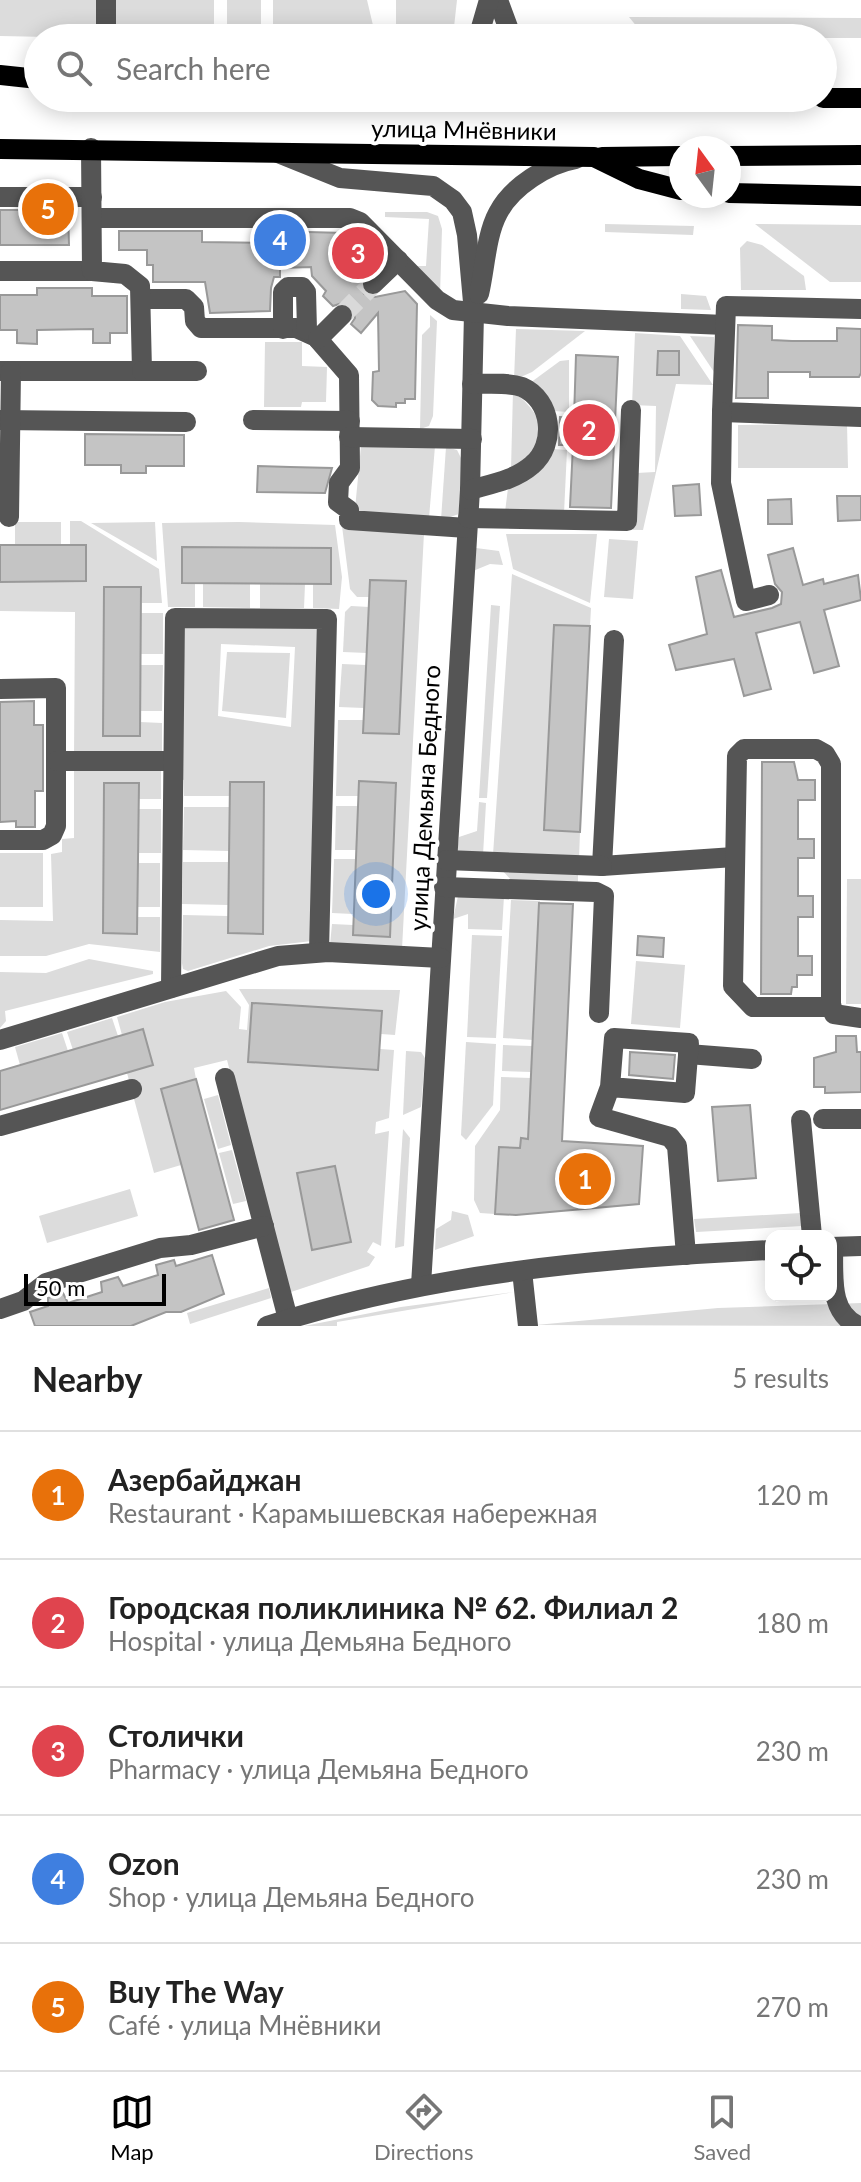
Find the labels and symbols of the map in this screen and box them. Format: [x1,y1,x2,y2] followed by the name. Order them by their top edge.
[371,113,557,145] street label: улица Мнёвники
[669,136,741,208] north arrow
[22,179,74,239] pin: 5
[254,210,306,270] pin: 4
[332,223,384,283] pin: 3
[563,400,615,460] pin: 2
[403,664,445,932] street label: улица Демьяна Бедного
[356,874,396,914] your location
[559,1149,611,1209] pin: 1
[24,1270,166,1306] scale bar

